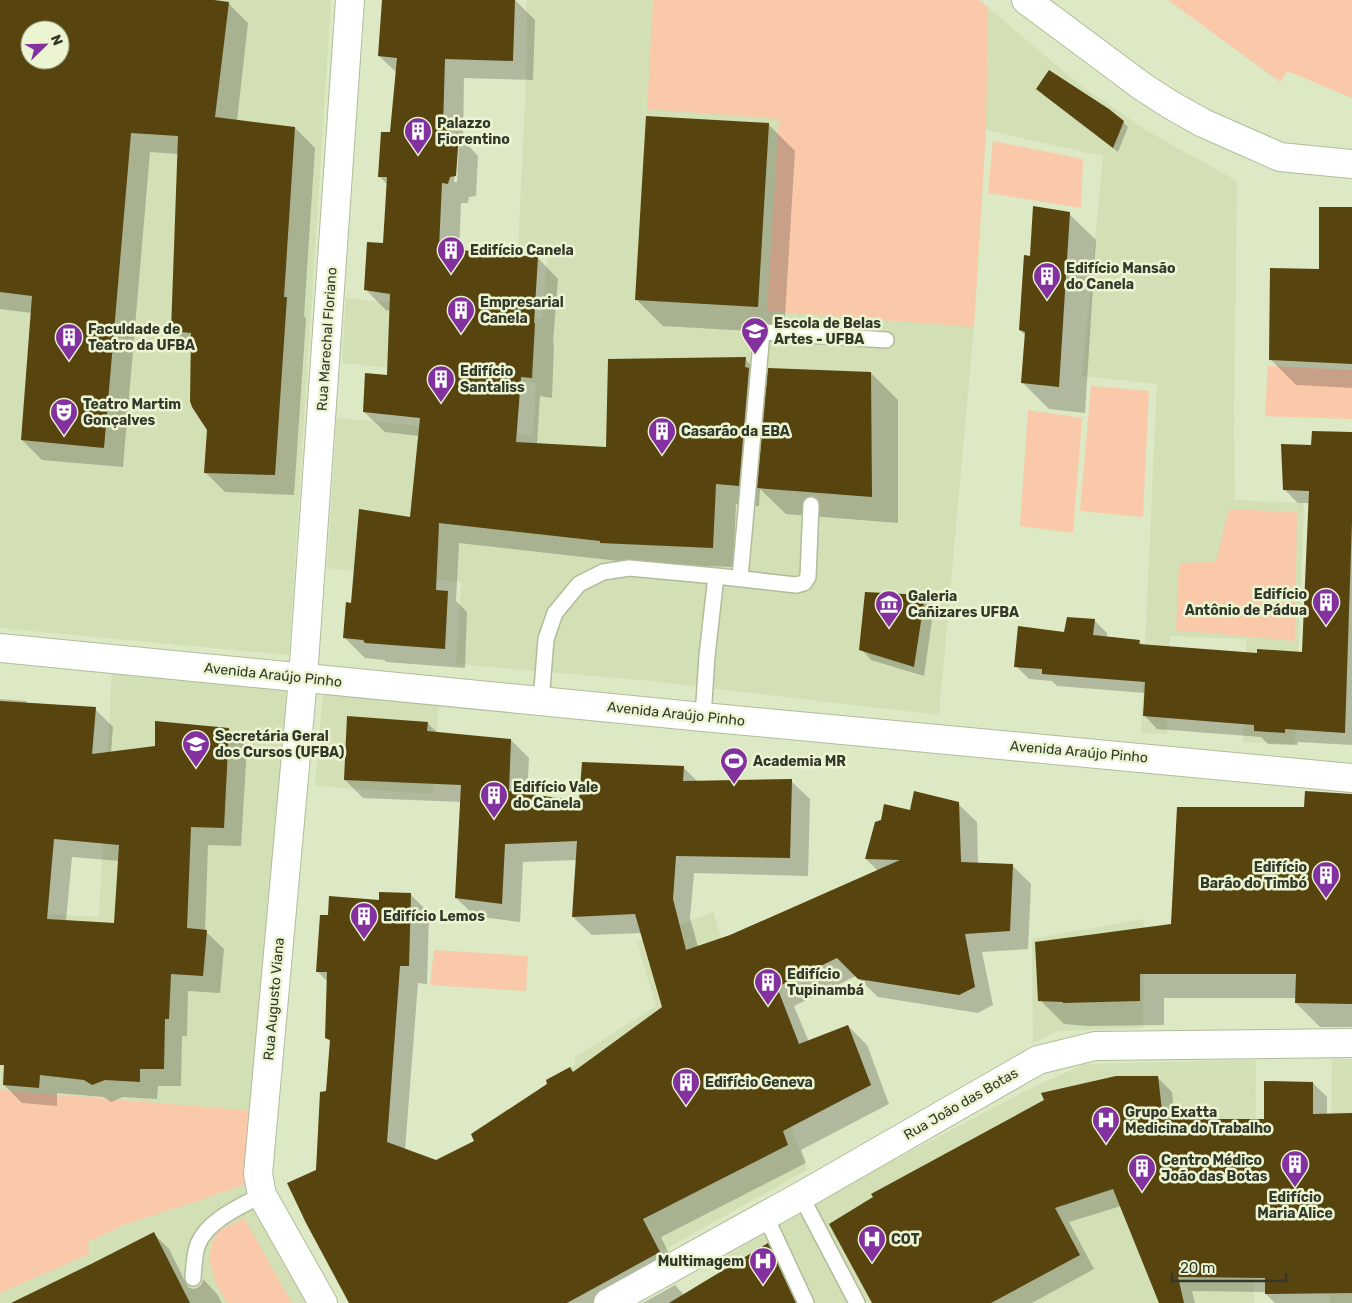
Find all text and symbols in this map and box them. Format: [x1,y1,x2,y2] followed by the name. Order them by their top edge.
[20,20,70,70] north arrow
[47,32,66,48] text: N
[437,115,510,148] place label: Palazzo Fiorentino
[403,116,433,155] building icon: Palazzo Fiorentino
[436,235,466,274] building icon: Edifício Canela
[470,242,574,259] place label: Edifício Canela
[1066,260,1176,293] place label: Edifício Mansão do Canela
[1032,261,1062,300] building icon: Edifício Mansão do Canela
[313,267,341,411] street label: Rua Marechal Floriano
[480,294,564,327] place label: Empresarial Canela
[446,295,476,334] building icon: Empresarial Canela
[774,315,881,348] place label: Escola de Belas Artes - UFBA
[740,316,770,355] school or university icon: Escola de Belas Artes - UFBA
[88,321,195,354] place label: Faculdade de Teatro da UFBA
[54,322,84,361] building icon: Faculdade de Teatro da UFBA
[460,363,525,396] place label: Edifício Santaliss
[426,364,456,403] building icon: Edifício Santaliss
[83,396,181,429] place label: Teatro Martim Gonçalves
[49,397,79,436] theatre icon: Teatro Martim Gonçalves
[647,416,677,455] building icon: Casarão da EBA
[681,423,790,440] place label: Casarão da EBA
[1185,586,1307,619] place label: Edifício Antônio de Pádua
[1311,587,1341,626] building icon: Edifício Antônio de Pádua
[908,588,1019,621] place label: Galeria Cañizares UFBA
[874,589,904,628] museum icon: Galeria Cañizares UFBA
[203,659,343,691] street label: Avenida Araújo Pinho
[606,698,746,730] street label: Avenida Araújo Pinho
[215,728,344,761] place label: Secretária Geral dos Cursos (UFBA)
[181,729,211,768] school or university icon: Secretária Geral dos Cursos (UFBA)
[1009,737,1149,767] street label: Avenida Araújo Pinho
[719,746,749,785] sports icon: Academia MR
[753,753,846,770] place label: Academia MR
[513,779,598,812] place label: Edifício Vale do Canela
[479,780,509,819] building icon: Edifício Vale do Canela
[1200,859,1307,892] place label: Edifício Barão do Timbó
[1311,860,1341,899] building icon: Edifício Barão do Timbó
[349,901,379,940] building icon: Edifício Lemos
[383,908,485,925] place label: Edifício Lemos
[260,937,288,1061] street label: Rua Augusto Viana
[787,966,864,999] place label: Edifício Tupinambá
[753,967,783,1006] building icon: Edifício Tupinambá
[901,1064,1021,1144] street label: Rua João das Botas
[671,1067,701,1106] building icon: Edifício Geneva
[705,1074,813,1091] place label: Edifício Geneva
[1125,1104,1272,1137] place label: Grupo Exatta Medicina do Trabalho
[1091,1105,1121,1144] hospital icon: Grupo Exatta Medicina do Trabalho
[1280,1149,1310,1188] building icon: Edifício Maria Alice
[1161,1152,1268,1185] place label: Centro Médico João das Botas
[1127,1153,1157,1192] building icon: Centro Médico João das Botas
[1257,1189,1333,1222] place label: Edifício Maria Alice
[857,1224,887,1263] hospital icon: COT
[891,1231,920,1248] place label: COT
[748,1246,778,1285] hospital icon: Multimagem
[1172,1250,1286,1282] scale bar
[658,1253,744,1270] place label: Multimagem
[1180,1259,1215,1277] text: 20 m

